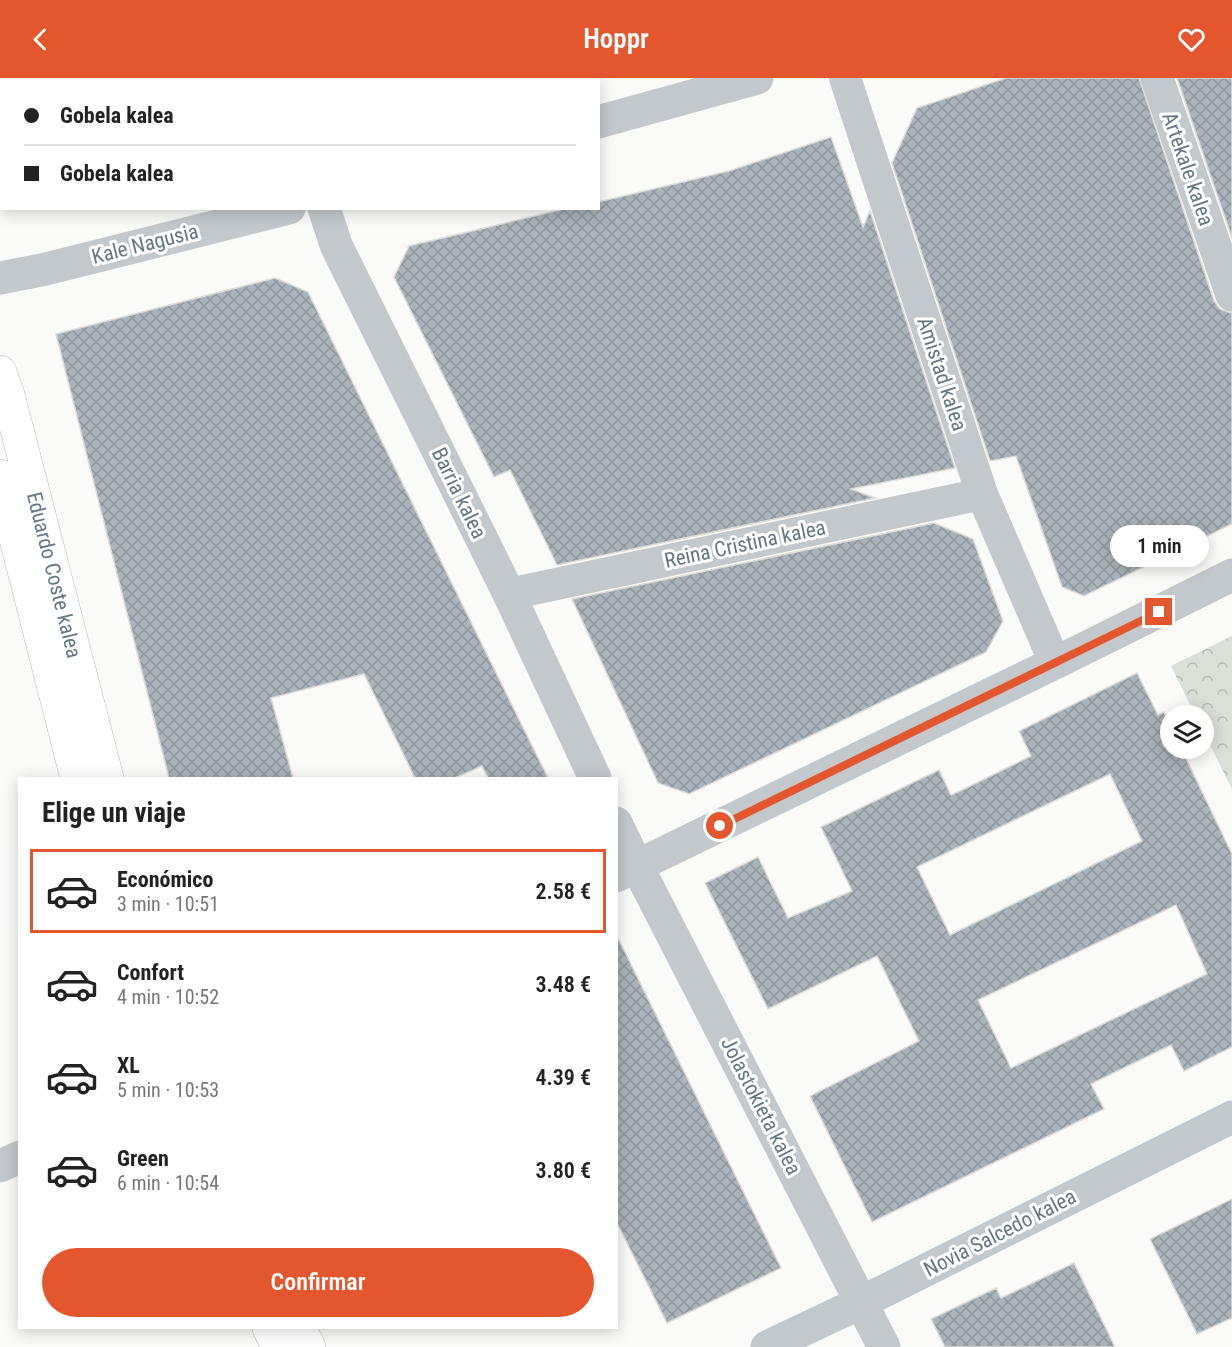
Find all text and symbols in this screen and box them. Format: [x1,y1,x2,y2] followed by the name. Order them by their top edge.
[24,23,57,56] icon: back
[583,23,649,55] text: Hoppr
[1175,23,1208,56] icon: heart
[60,103,174,128] text: Gobela kalea
[1157,109,1219,229] street label: Artekale kalea
[60,161,174,186] text: Gobela kalea
[89,219,201,269] street label: Kale Nagusia
[912,314,972,434] street label: Amistad kalea
[427,444,491,542] street label: Barria kalea
[22,490,86,660] street label: Eduardo Coste kalea
[662,515,828,573] street label: Reina Cristina kalea
[1110,525,1208,567] callout: 1 min
[1137,534,1182,558] text: 1 min
[1145,598,1172,625] route end
[1160,705,1214,759] map controls
[1160,705,1214,759] button: layers
[42,797,186,829] text: Elige un viaje
[706,812,733,839] route start
[45,864,99,918] icon: car
[117,867,213,892] text: Económico
[535,879,591,904] text: 2.58 €
[117,892,219,916] text: 3 min · 10:51
[45,957,99,1011] icon: car
[117,960,184,985] text: Confort
[535,972,591,997] text: 3.48 €
[117,985,219,1009] text: 4 min · 10:52
[716,1033,806,1179] street label: Jolastokieta kalea
[45,1050,99,1104] icon: car
[117,1053,140,1078] text: XL
[535,1065,591,1090] text: 4.39 €
[117,1078,219,1102] text: 5 min · 10:53
[45,1143,99,1197] icon: car
[117,1146,169,1171] text: Green
[535,1158,591,1183] text: 3.80 €
[117,1171,219,1195] text: 6 min · 10:54
[920,1184,1080,1282] street label: Novia Salcedo kalea
[42,1248,594,1317] button: Confirmar

